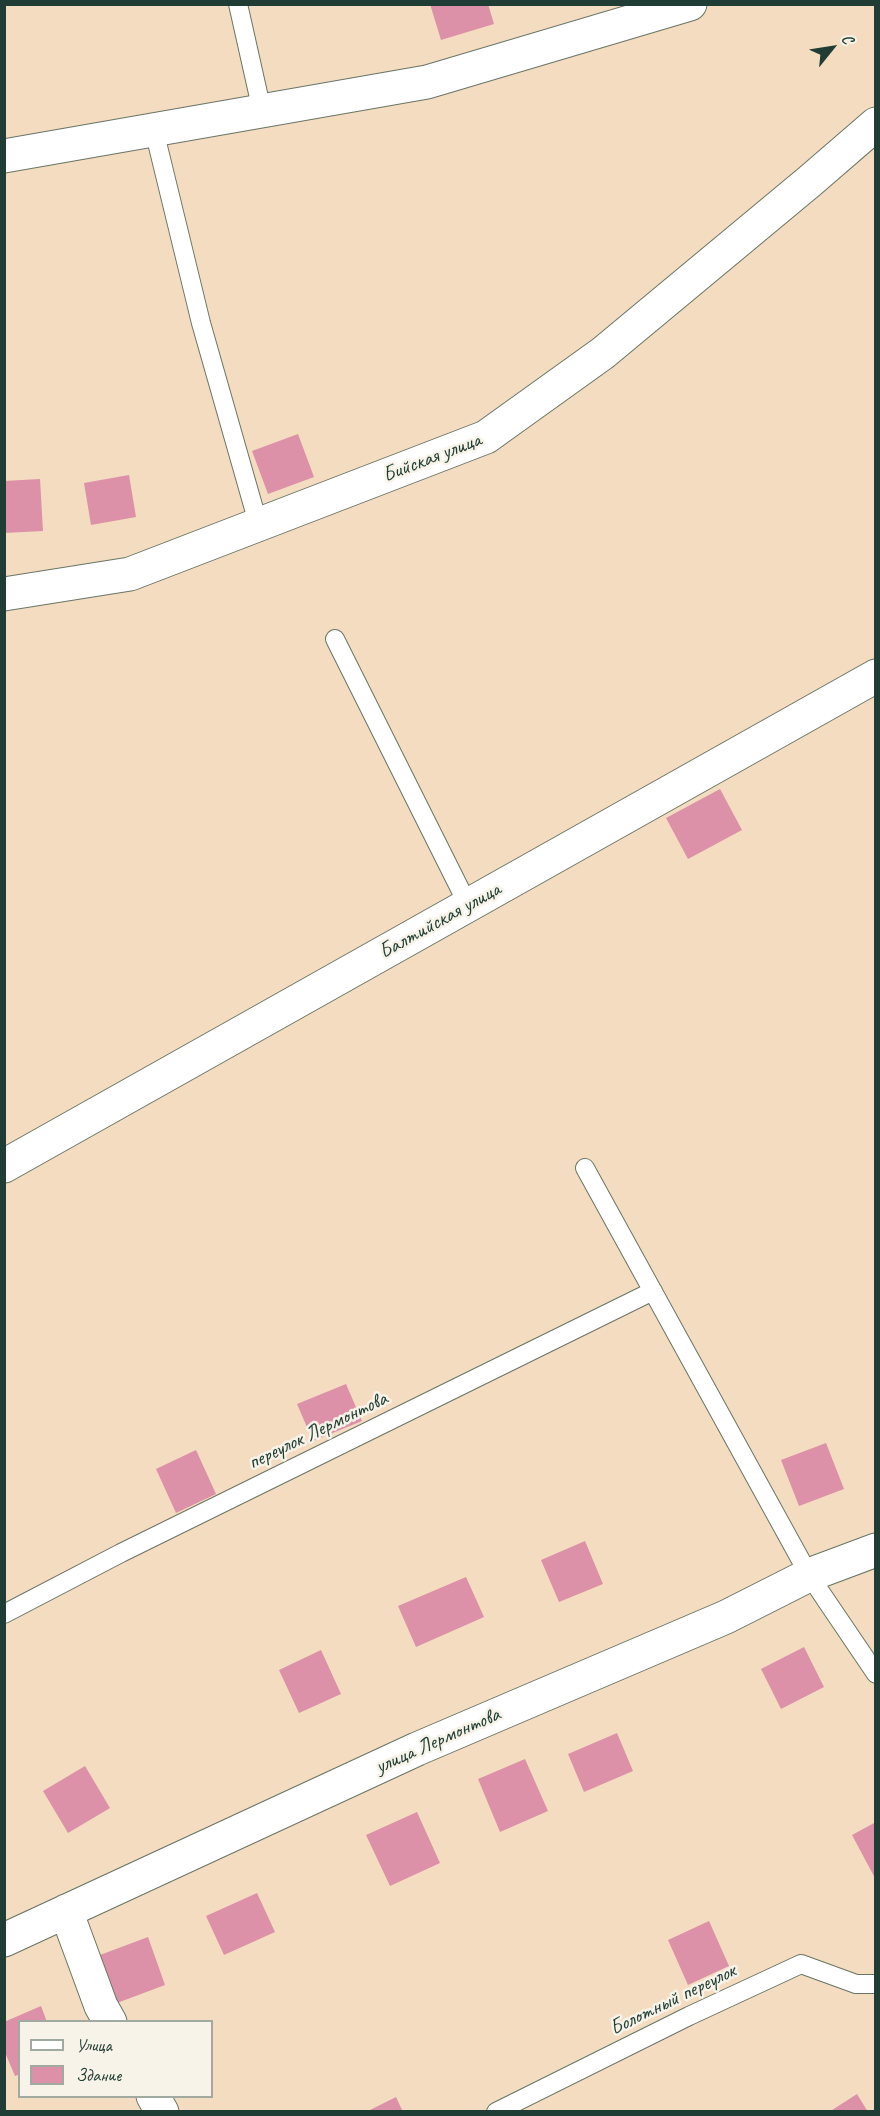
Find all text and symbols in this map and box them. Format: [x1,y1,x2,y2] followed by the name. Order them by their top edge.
[802,18,862,78] north arrow
[837,31,858,47] text: С
[379,428,485,488] street label: Бийская улица
[375,877,505,965] street label: Балтийская улица
[244,1386,392,1476] street label: переулок Лермонтова
[372,1702,504,1780] street label: улица Лермонтова
[606,1959,740,2041] street label: Болотный переулок
[18,2020,213,2098] legend
[76,2034,112,2056] text: Улица
[76,2064,121,2086] text: Здание

